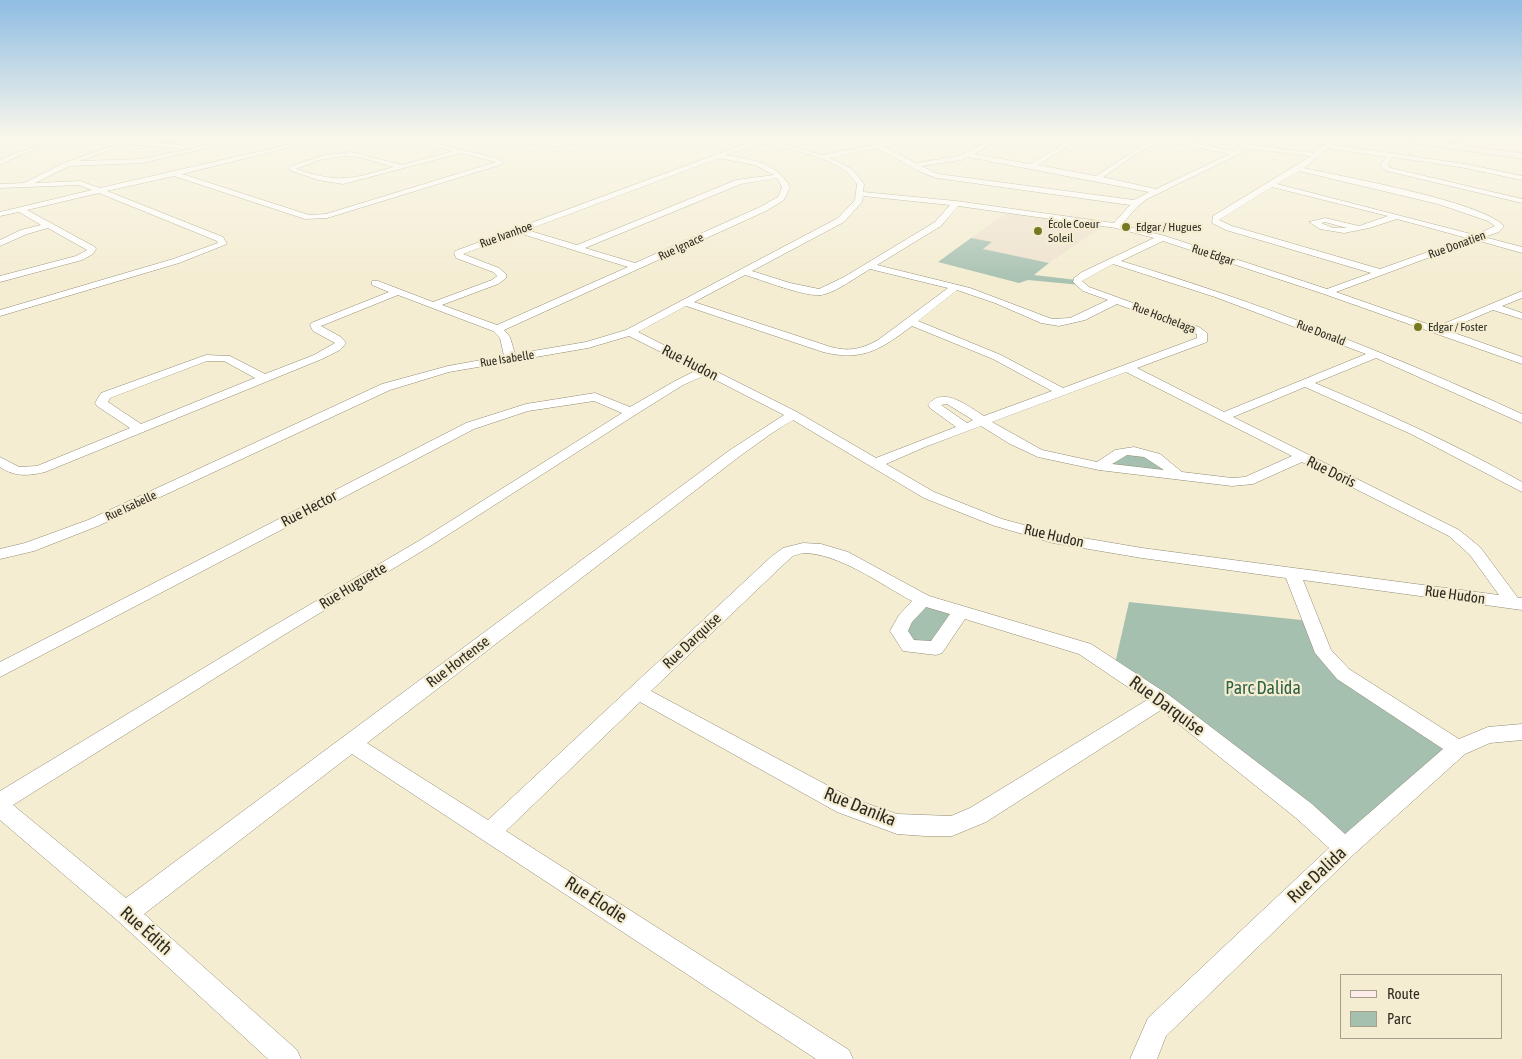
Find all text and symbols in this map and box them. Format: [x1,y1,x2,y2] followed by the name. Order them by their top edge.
[1048,217,1099,245] place label: École Coeur Soleil
[478,219,534,251] street label: Rue Ivanhoe
[1136,220,1202,234] place label: Edgar / Hugues
[1120,221,1132,233] marker: Edgar / Hugues
[1032,225,1044,237] marker: École Coeur Soleil
[1426,228,1488,262] street label: Rue Donatien
[656,230,706,264] street label: Rue Ignace
[1190,241,1236,269] street label: Rue Edgar
[1130,299,1198,337] street label: Rue Hochelaga
[1294,317,1348,349] street label: Rue Donald
[1428,320,1487,334] place label: Edgar / Foster
[1412,321,1424,333] marker: Edgar / Foster
[659,341,721,385] street label: Rue Hudon
[479,348,535,370] street label: Rue Isabelle
[1304,452,1358,492] street label: Rue Doris
[278,487,340,531] street label: Rue Hector
[103,488,159,524] street label: Rue Isabelle
[1022,520,1086,552] street label: Rue Hudon
[316,559,390,613] street label: Rue Huguette
[1424,582,1486,608] street label: Rue Hudon
[659,609,725,673] street label: Rue Darquise
[423,633,493,691] street label: Rue Hortense
[1125,671,1209,741] street label: Rue Darquise
[1225,677,1301,699] park label: Parc Dalida
[821,783,899,831] street label: Rue Danika
[1283,842,1351,908] street label: Rue Dalida
[561,872,631,928] street label: Rue Élodie
[116,902,176,960] street label: Rue Édith
[1340,974,1502,1039] legend
[1387,985,1420,1002] text: Route
[1387,1010,1411,1027] text: Parc

